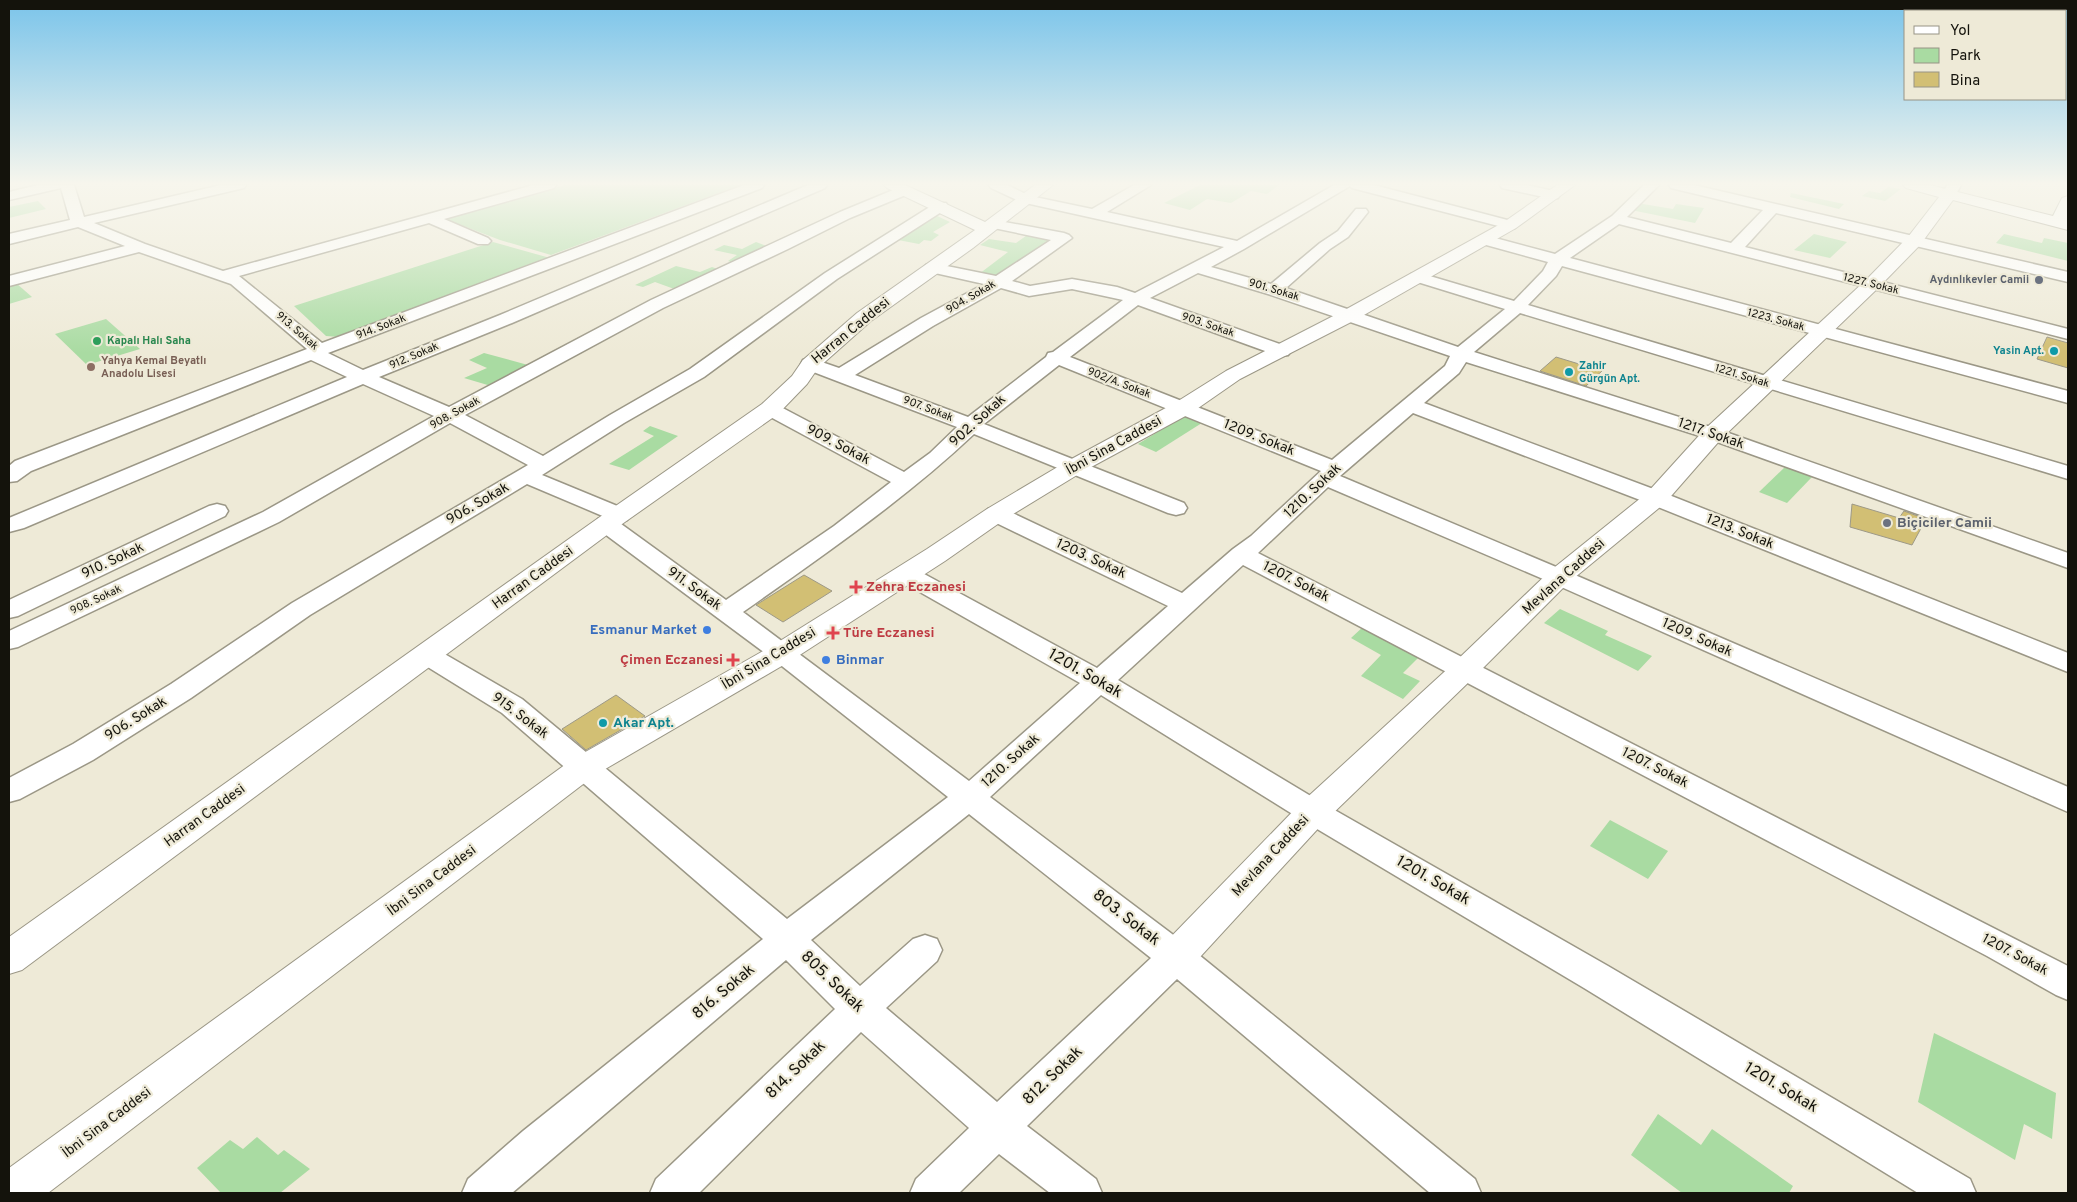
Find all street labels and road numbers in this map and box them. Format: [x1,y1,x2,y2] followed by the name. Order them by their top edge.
[1842,270,1900,298] street label: 1227. Sokak
[1247,276,1301,304] street label: 901. Sokak
[944,277,999,317] street label: 904. Sokak
[808,294,894,368] street label: Harran Caddesi
[1746,306,1806,334] street label: 1223. Sokak
[273,309,321,353] street label: 913. Sokak
[1180,309,1236,341] street label: 903. Sokak
[354,311,408,343] street label: 914. Sokak
[387,339,441,373] street label: 912. Sokak
[1713,361,1771,391] street label: 1221. Sokak
[1085,364,1153,402] street label: 902/A. Sokak
[946,391,1010,451] street label: 902. Sokak
[428,393,483,432] street label: 908. Sokak
[901,393,955,425] street label: 907. Sokak
[1063,412,1165,479] street label: İbni Sina Caddesi
[1676,415,1746,453] street label: 1217. Sokak
[1221,416,1297,460] street label: 1209. Sokak
[803,421,873,469] street label: 909. Sokak
[1281,460,1345,522] street label: 1210. Sokak
[443,479,513,529] street label: 906. Sokak
[1704,511,1776,553] street label: 1213. Sokak
[1053,535,1129,583] street label: 1203. Sokak
[1519,535,1609,619] street label: Mevlana Caddesi
[79,539,147,583] street label: 910. Sokak
[489,543,577,613] street label: Harran Caddesi
[1260,558,1332,606] street label: 1207. Sokak
[664,564,724,614] street label: 911. Sokak
[68,582,124,618] street label: 908. Sokak
[1659,615,1735,661] street label: 1209. Sokak
[718,623,819,694] street label: İbni Sina Caddesi
[1044,645,1126,703] street label: 1201. Sokak
[488,689,552,743] street label: 915. Sokak
[102,693,170,745] street label: 906. Sokak
[978,731,1044,791] street label: 1210. Sokak
[1619,744,1691,792] street label: 1207. Sokak
[161,781,249,851] street label: Harran Caddesi
[1229,812,1313,900] street label: Mevlana Caddesi
[384,841,480,920] street label: İbni Sina Caddesi
[1392,852,1474,910] street label: 1201. Sokak
[1088,885,1164,951] street label: 803. Sokak
[1979,930,2051,980] street label: 1207. Sokak
[796,947,868,1017] street label: 805. Sokak
[689,960,759,1024] street label: 816. Sokak
[762,1036,830,1104] street label: 814. Sokak
[1019,1042,1087,1110] street label: 812. Sokak
[1740,1058,1822,1118] street label: 1201. Sokak
[59,1083,155,1162] street label: İbni Sina Caddesi

